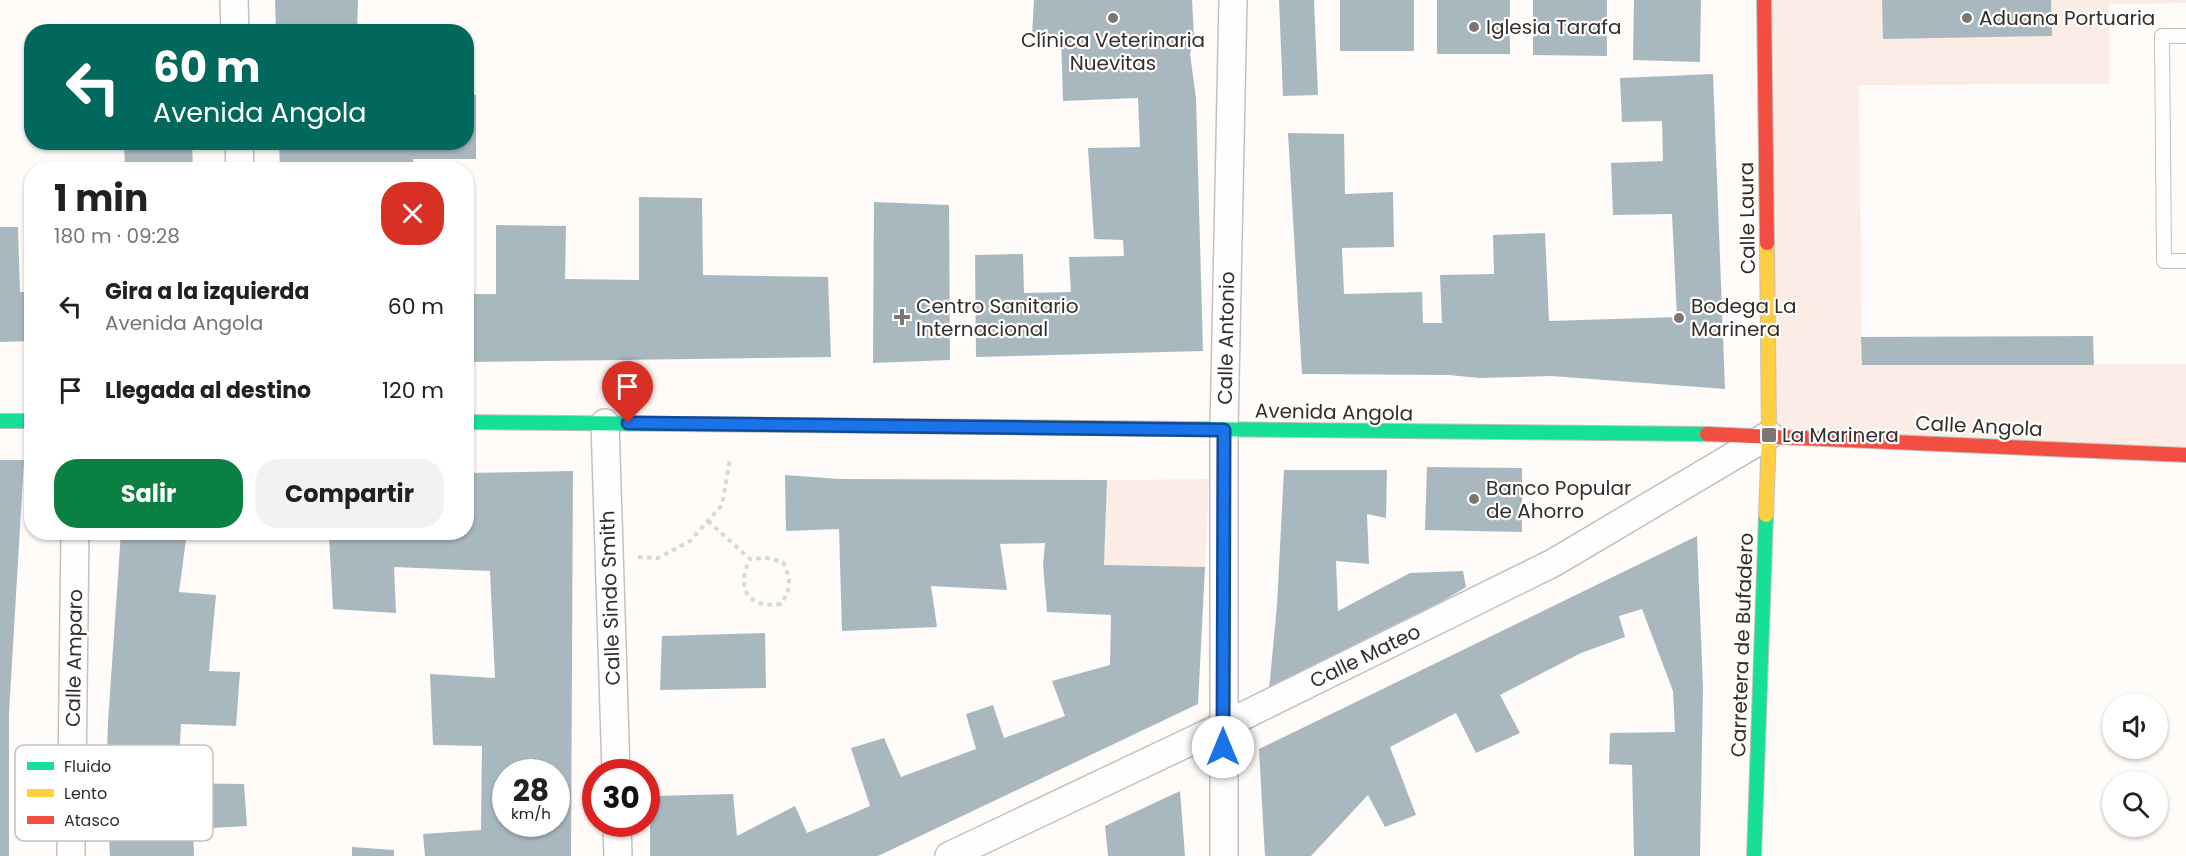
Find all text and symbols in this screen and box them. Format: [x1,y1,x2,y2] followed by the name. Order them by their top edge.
[1979,4,2155,32] place label: Aduana Portuaria
[1106,11,1120,25] marker: Clínica Veterinaria Nuevitas
[1960,11,1974,25] marker: Aduana Portuaria
[1486,13,1621,41] place label: Iglesia Tarafa
[1467,20,1481,34] marker: Iglesia Tarafa
[1021,26,1205,77] place label: Clínica Veterinaria Nuevitas
[153,38,261,97] text: 60 m
[54,48,132,126] icon: left
[153,94,367,131] text: Avenida Angola
[1732,162,1762,274] street label: Calle Laura
[54,173,148,224] text: 1 min
[381,182,444,245] button: close
[54,222,180,250] text: 180 m · 09:28
[1211,271,1241,405] street label: Calle Antonio
[105,276,309,307] text: Gira a la izquierda
[54,290,87,323] icon: left
[388,291,444,322] text: 60 m
[916,292,1078,343] place label: Centro Sanitario Internacional
[1691,292,1797,343] place label: Bodega La Marinera
[893,308,911,326] marker: Centro Sanitario Internacional
[105,309,263,337] text: Avenida Angola
[1672,311,1686,325] marker: Bodega La Marinera
[602,361,653,423] pin
[611,370,644,403] icon: arrive
[54,374,87,407] icon: arrive
[105,375,311,406] text: Llegada al destino
[382,375,444,406] text: 120 m
[1255,397,1413,427] street label: Avenida Angola
[1915,409,2043,443] street label: Calle Angola
[1782,421,1899,449] place label: La Marinera
[1760,426,1778,444] marker: La Marinera
[54,459,243,528] button: Salir
[255,459,444,528] button: Compartir
[1486,474,1631,525] place label: Banco Popular de Ahorro
[1467,492,1481,506] marker: Banco Popular de Ahorro
[593,510,627,686] street label: Calle Sindo Smith
[1724,532,1760,758] street label: Carretera de Bufadero
[59,589,89,727] street label: Calle Amparo
[1305,617,1425,695] street label: Calle Mateo
[2102,693,2168,837] map controls
[2102,693,2168,759] button: sound
[1191,715,1255,779] position arrow
[15,745,213,841] legend
[64,755,111,778] text: Fluido
[582,759,660,837] speed limit sign: 30
[513,769,549,812] text: 28
[2102,771,2168,837] button: search
[64,782,107,805] text: Lento
[511,803,551,824] text: km/h
[64,809,120,832] text: Atasco

